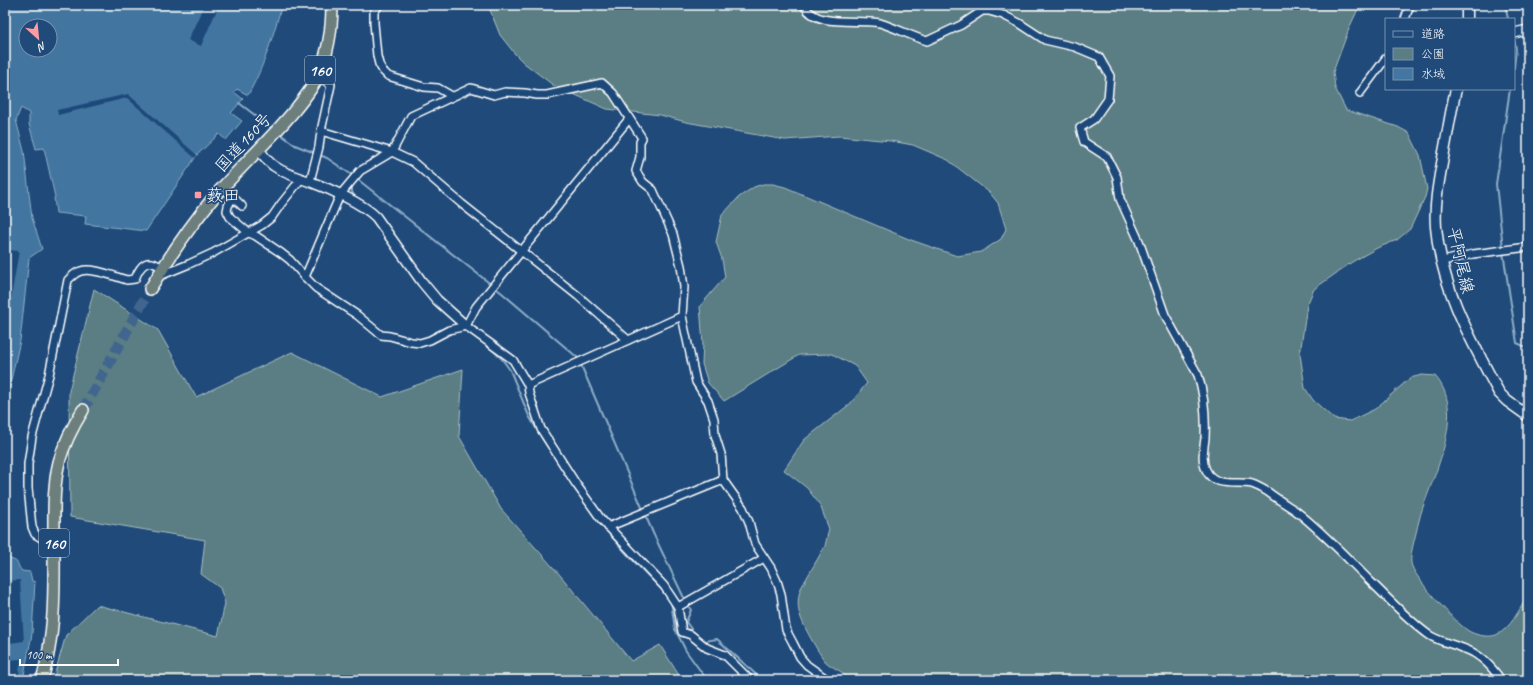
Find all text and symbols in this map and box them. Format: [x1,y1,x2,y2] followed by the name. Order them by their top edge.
[18,18,58,58] north arrow
[1385,18,1515,90] legend
[1421,26,1445,42] text: 道路
[34,39,49,56] text: N
[1421,46,1445,62] text: 公園
[305,56,335,84] road number: 160
[1421,66,1445,82] text: 水域
[210,108,276,177] street label: 国道160号
[206,185,240,206] place label: 薮田
[193,190,203,200] marker: 薮田
[1443,225,1478,296] street label: 平阿尾線
[39,529,69,557] road number: 160
[20,641,118,667] scale bar
[26,647,53,663] text: 100 m

